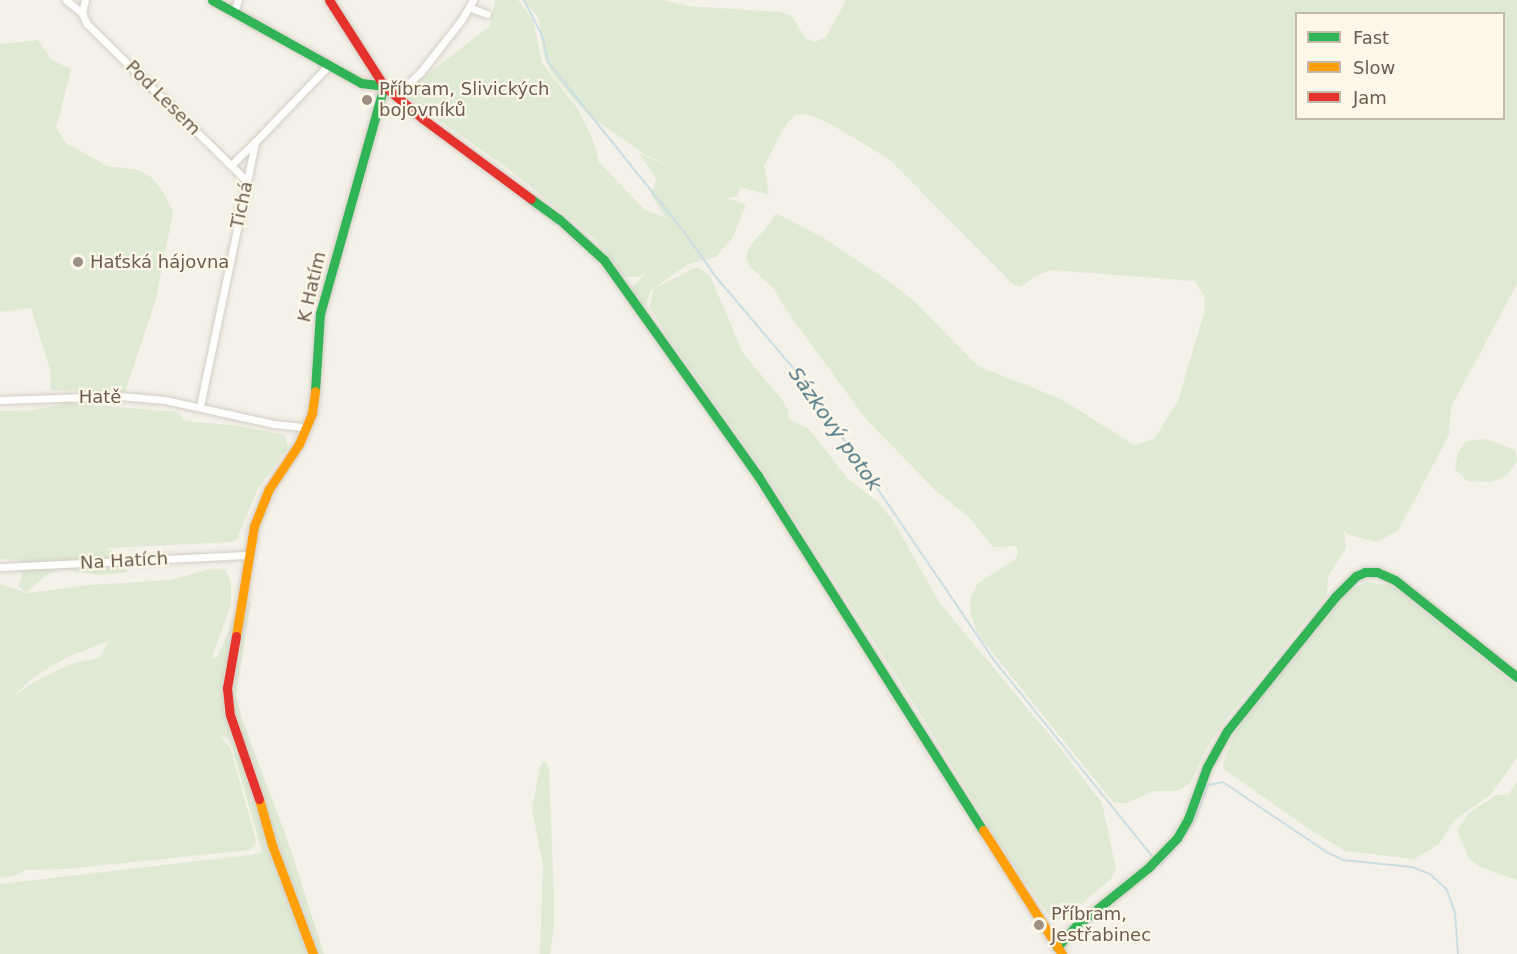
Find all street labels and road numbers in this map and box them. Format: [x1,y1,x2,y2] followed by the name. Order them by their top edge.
[121,56,205,140] street label: Pod Lesem
[226,179,258,231] street label: Tichá
[293,250,331,324] street label: K Hatím
[79,386,121,408] street label: Hatě
[79,548,169,574] street label: Na Hatích

